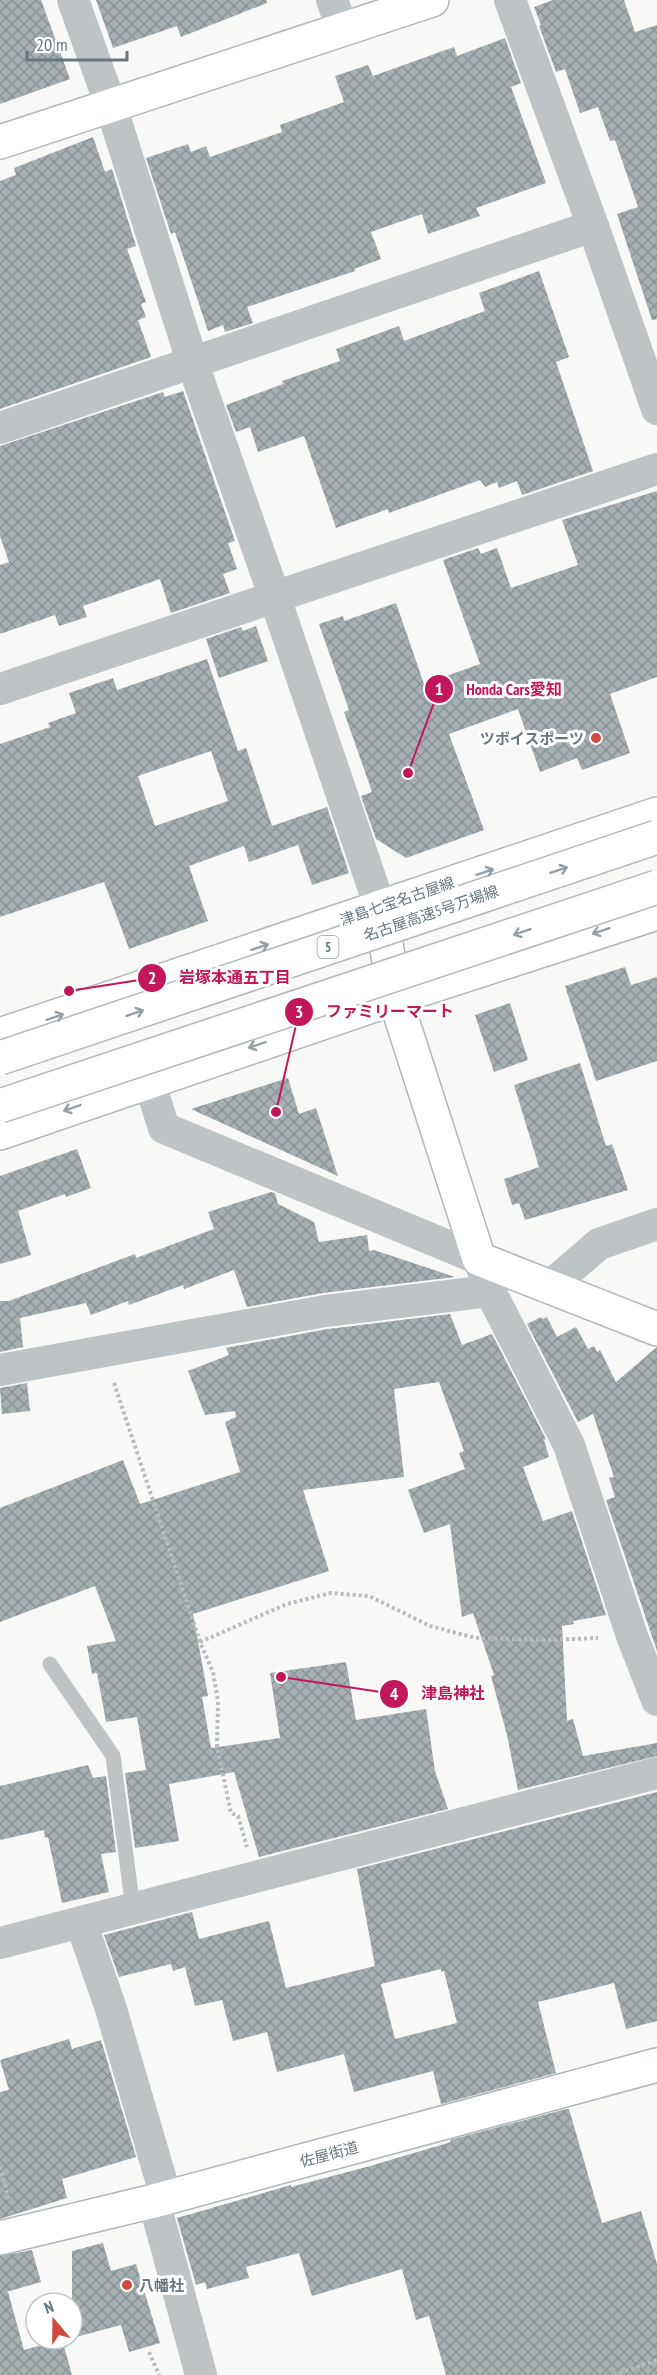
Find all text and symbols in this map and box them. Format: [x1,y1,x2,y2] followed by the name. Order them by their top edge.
[27,24,128,62] scale bar
[36,33,68,56] text: 20 m
[424,672,574,706] callout: Honda Cars愛知
[435,677,443,700] text: 1
[466,679,562,699] text: Honda Cars愛知
[480,729,584,748] place label: ツボイスポーツ
[589,731,603,745] marker: ツボイスポーツ
[549,863,568,874] one-way arrow
[475,865,494,876] one-way arrow
[337,872,457,930] street label: 津島七宝名古屋線
[361,881,501,945] street label: 名古屋高速5号万場線
[592,926,611,937] one-way arrow
[513,927,532,938] one-way arrow
[318,936,338,958] road number: 5
[250,941,269,952] one-way arrow
[137,961,303,995] callout: 岩塚本通五丁目
[148,966,156,989] text: 2
[179,967,291,987] text: 岩塚本通五丁目
[284,995,466,1029] callout: ファミリーマート
[295,1000,303,1023] text: 3
[326,1001,454,1021] text: ファミリーマート
[125,1006,144,1017] one-way arrow
[45,1010,64,1021] one-way arrow
[248,1040,267,1051] one-way arrow
[63,1103,82,1114] one-way arrow
[379,1677,497,1711] callout: 津島神社
[390,1682,399,1705] text: 4
[421,1683,485,1703] text: 津島神社
[298,2137,360,2171] street label: 佐屋街道
[139,2276,184,2295] place label: 八幡社
[120,2278,134,2292] marker: 八幡社
[24,2291,84,2351] north arrow
[41,2296,56,2318] text: N

